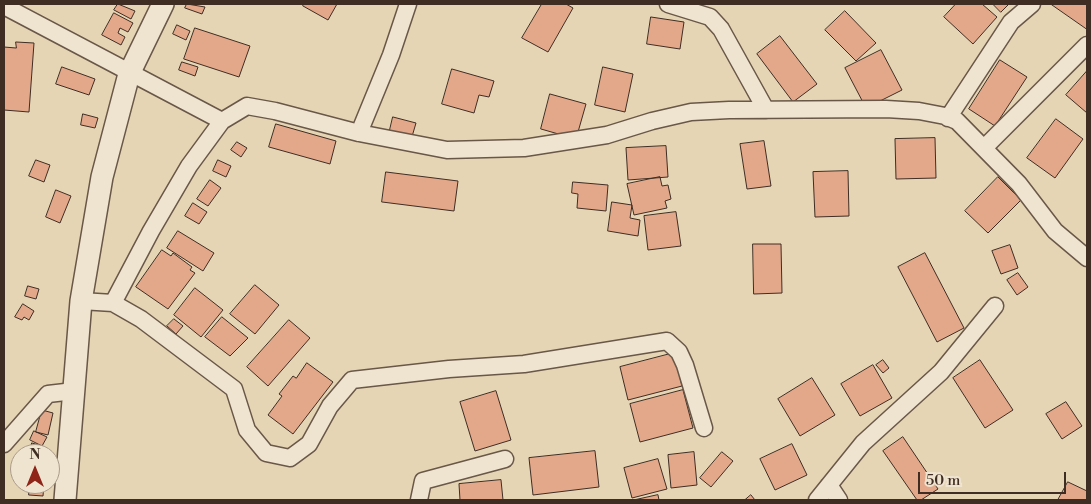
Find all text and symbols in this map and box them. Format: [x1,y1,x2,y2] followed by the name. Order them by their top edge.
[10,444,60,494] north arrow
[29,446,41,464] text: N
[921,462,1068,494] scale bar
[926,471,960,490] text: 50 m

